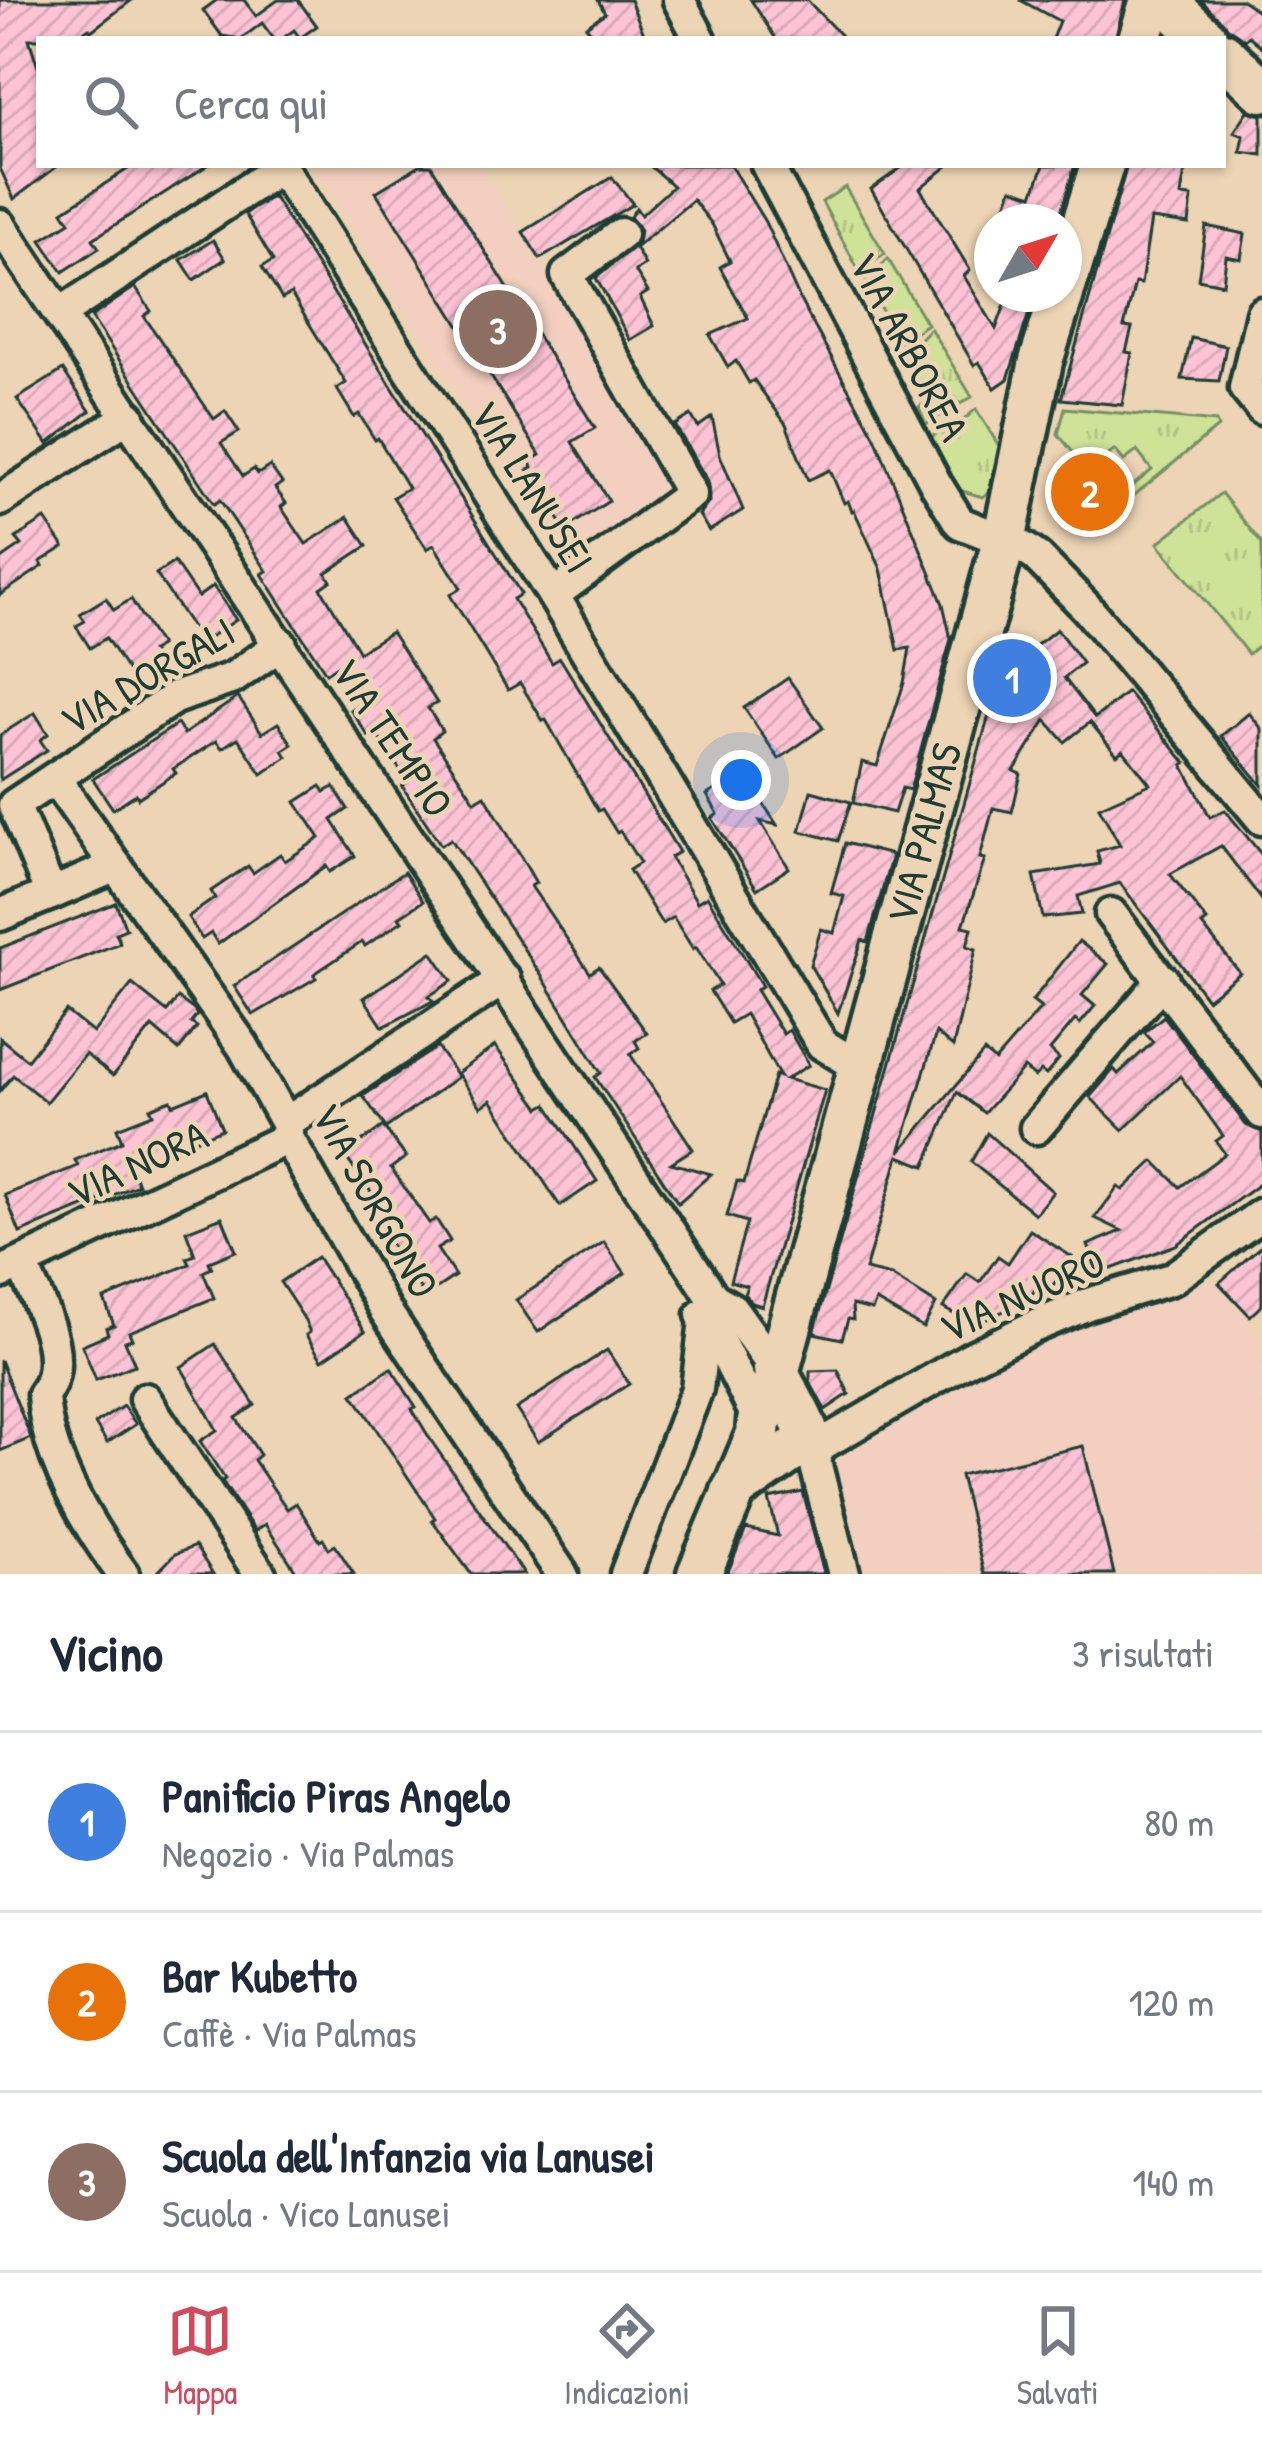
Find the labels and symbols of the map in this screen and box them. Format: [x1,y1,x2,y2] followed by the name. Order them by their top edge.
[974,204,1082,312] north arrow
[836,242,984,450] street label: VIA ARBOREA
[459,284,537,374] pin: 3
[458,389,608,583] street label: VIA LANUSEI
[1051,447,1129,537] pin: 2
[50,602,244,748] street label: VIA DORGALI
[973,633,1051,723] pin: 1
[319,646,467,828] street label: VIA TEMPIO
[872,736,974,930] street label: VIA PALMAS
[711,750,771,810] your location
[299,1092,453,1308] street label: VIA SORGONO
[57,1106,217,1220] street label: VIA NORA
[931,1232,1113,1356] street label: VIA NUORO

